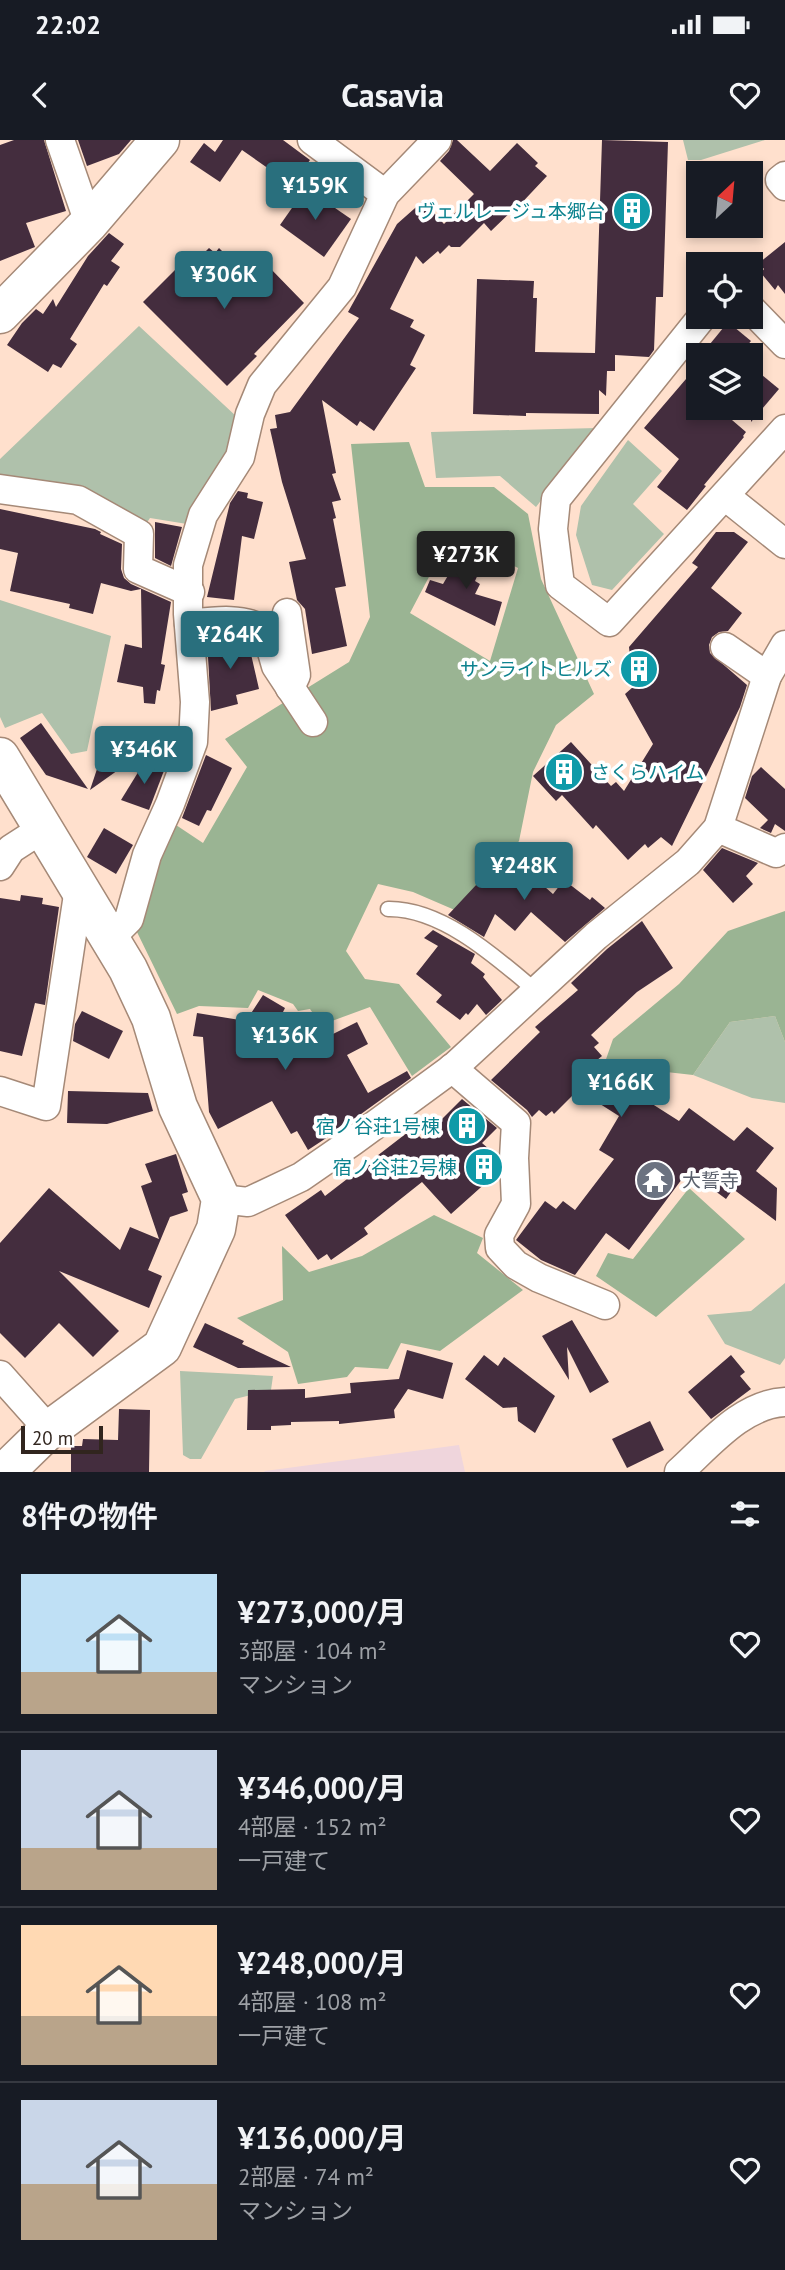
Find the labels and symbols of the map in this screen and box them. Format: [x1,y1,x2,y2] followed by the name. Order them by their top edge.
[686,161,763,238] north arrow
[266,162,364,222] pin: ¥159K
[611,190,653,232] building icon: ヴェルレージュ本郷台
[417,199,605,223] place label: ヴェルレージュ本郷台
[175,251,273,311] pin: ¥306K
[417,532,515,591] pin: ¥273K
[181,612,279,671] pin: ¥264K
[618,648,660,690] building icon: サンライトヒルズ
[460,657,612,681] place label: サンライトヒルズ
[95,726,193,786] pin: ¥346K
[543,751,585,793] building icon: さくらハイム
[591,760,704,784] place label: さくらハイム
[475,842,573,902] pin: ¥248K
[236,1012,334,1072] pin: ¥136K
[572,1060,670,1119] pin: ¥166K
[446,1105,488,1147] building icon: 宿ノ谷荘1号棟
[316,1114,440,1138] place label: 宿ノ谷荘1号棟
[463,1146,505,1188] building icon: 宿ノ谷荘2号棟
[333,1155,457,1179] place label: 宿ノ谷荘2号棟
[634,1159,676,1201] temple icon: 大誓寺
[682,1168,739,1192] place label: 大誓寺
[21,1423,103,1455] scale bar

